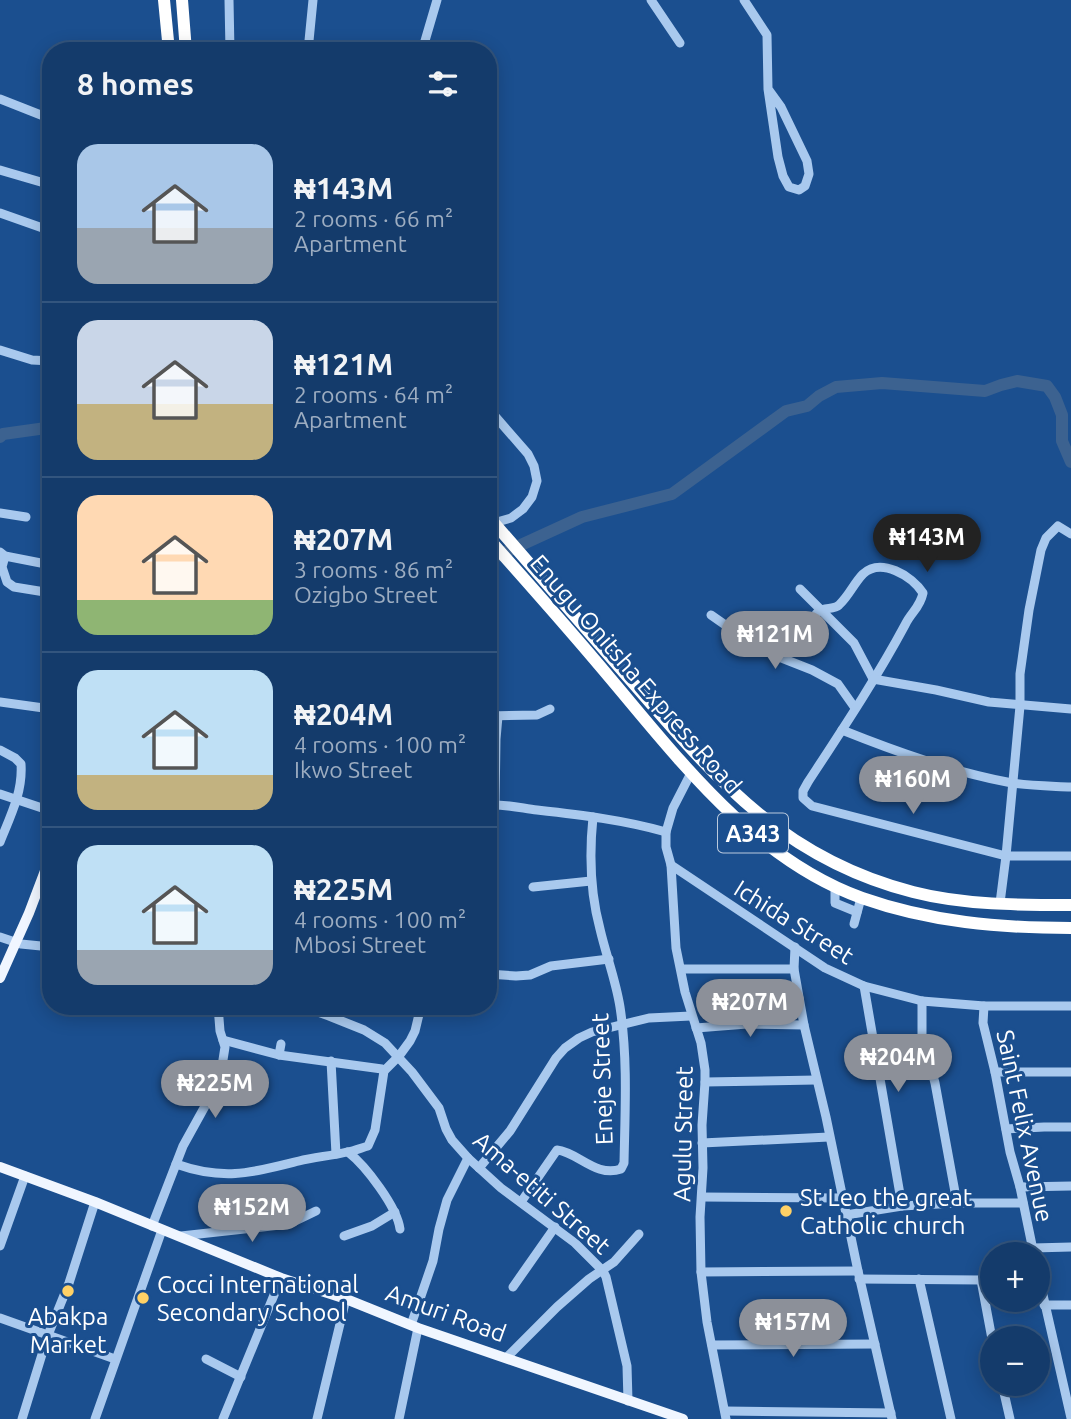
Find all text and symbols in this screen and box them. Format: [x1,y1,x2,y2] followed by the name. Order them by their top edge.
[424,65,462,103] icon: filters
[77,67,194,101] text: 8 homes
[294,171,393,205] text: ₦143M
[133,172,217,256] icon: home
[294,206,453,231] text: 2 rooms · 66 m²
[294,231,407,256] text: Apartment
[294,347,393,381] text: ₦121M
[133,348,217,432] icon: home
[294,382,453,407] text: 2 rooms · 64 m²
[294,407,407,432] text: Apartment
[878,514,976,574] pin: ₦143M
[294,522,393,556] text: ₦207M
[133,523,217,607] icon: home
[889,524,965,549] text: ₦143M
[525,549,747,799] street label: Enugu Onitsha Express Road
[294,557,453,582] text: 3 rooms · 86 m²
[294,582,438,607] text: Ozigbo Street
[726,612,824,671] pin: ₦121M
[737,621,813,646] text: ₦121M
[294,697,393,731] text: ₦204M
[133,698,217,782] icon: home
[294,732,466,757] text: 4 rooms · 100 m²
[864,756,962,816] pin: ₦160M
[294,757,412,782] text: Ikwo Street
[875,766,951,791] text: ₦160M
[718,814,788,852] road number: A343
[294,872,393,906] text: ₦225M
[133,873,217,957] icon: home
[729,875,859,970] street label: Ichida Street
[294,907,466,932] text: 4 rooms · 100 m²
[294,932,426,957] text: Mbosi Street
[701,979,799,1039] pin: ₦207M
[712,989,788,1014] text: ₦207M
[586,1012,618,1145] street label: Eneje Street
[991,1027,1059,1225] street label: Saint Felix Avenue
[849,1034,947,1094] pin: ₦204M
[860,1044,936,1069] text: ₦204M
[166,1060,264,1120] pin: ₦225M
[668,1065,698,1202] street label: Agulu Street
[177,1070,253,1095] text: ₦225M
[468,1126,616,1260] street label: Ama-etiti Street
[203,1184,301,1244] pin: ₦152M
[800,1184,973,1239] place label: St Leo the great Catholic church
[214,1194,290,1219] text: ₦152M
[778,1203,794,1219] marker: St Leo the great Catholic church
[980,1242,1050,1396] map controls
[980,1242,1050,1312] button: +
[157,1271,359,1326] place label: Cocci International Secondary School
[382,1279,510,1347] street label: Amuri Road
[60,1283,76,1299] marker: Abakpa Market
[135,1290,151,1306] marker: Cocci International Secondary School
[744,1300,842,1359] pin: ₦157M
[28,1303,108,1358] place label: Abakpa Market
[755,1309,831,1334] text: ₦157M
[980,1326,1050,1396] button: −

